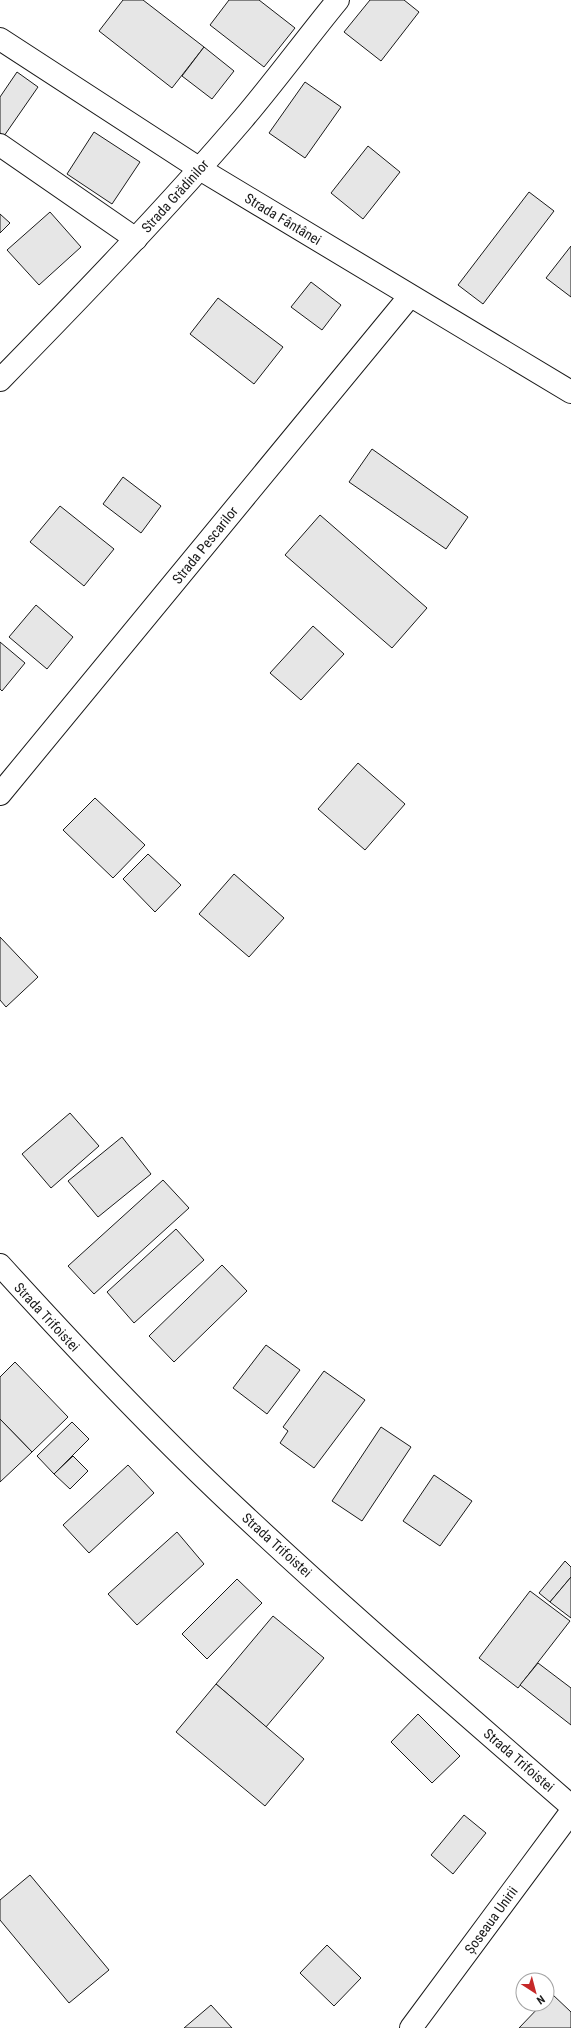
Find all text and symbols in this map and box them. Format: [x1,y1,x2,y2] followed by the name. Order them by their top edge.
[138,156,212,236] street label: Strada Grădinilor
[242,190,324,248] street label: Strada Fântânei
[169,503,241,587] street label: Strada Pescarilor
[11,1279,83,1355] street label: Strada Trifoistei
[239,1510,315,1580] street label: Strada Trifoistei
[481,1725,557,1795] street label: Strada Trifoistei
[461,1883,522,1957] street label: Șoseaua Unirii
[515,1972,555,2012] north arrow
[534,1992,547,2007] text: N

